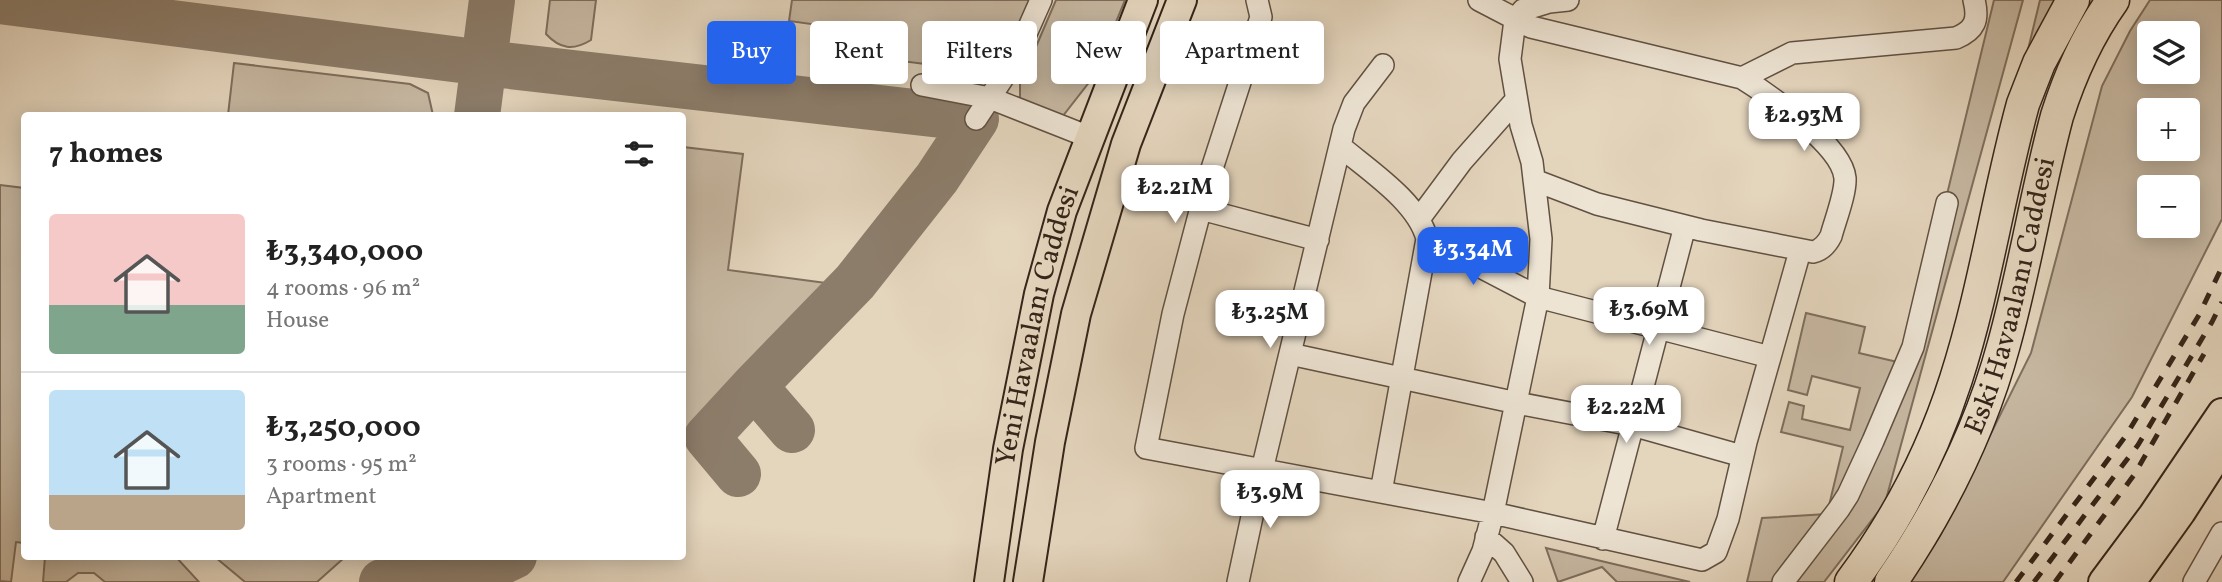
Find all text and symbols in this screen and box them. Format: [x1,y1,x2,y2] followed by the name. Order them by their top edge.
[707,21,796,84] chip: Buy
[810,21,908,84] chip: Rent
[922,21,1037,84] chip: Filters
[1051,21,1146,84] chip: New
[1160,21,1324,84] chip: Apartment
[2137,21,2200,238] map controls
[2137,21,2200,84] button: layers
[1747,94,1861,153] pin: ₺2.93M
[2137,98,2200,161] button: +
[1765,100,1843,132] text: ₺2.93M
[49,133,163,175] text: 7 homes
[620,135,658,173] icon: filters
[1955,153,2066,441] street label: Eski Havaalanı Caddesi
[1118,166,1232,225] pin: ₺2.21M
[1137,172,1213,204] text: ₺2.21M
[2137,175,2200,238] button: −
[986,180,1089,468] street label: Yeni Havaalanı Caddesi
[1416,228,1530,287] pin: ₺3.34M
[266,231,423,273] text: ₺3,340,000
[1433,234,1513,266] text: ₺3.34M
[105,242,189,326] icon: home
[266,273,420,305] text: 4 rooms · 96 m²
[1592,288,1706,347] pin: ₺3.69M
[1213,290,1327,350] pin: ₺3.25M
[1609,294,1689,326] text: ₺3.69M
[1231,297,1309,329] text: ₺3.25M
[266,305,329,337] text: House
[1569,386,1683,445] pin: ₺2.22M
[1587,392,1665,424] text: ₺2.22M
[266,407,421,449] text: ₺3,250,000
[105,418,189,502] icon: home
[266,449,417,481] text: 3 rooms · 95 m²
[1221,470,1319,530] pin: ₺3.9M
[1237,477,1303,509] text: ₺3.9M
[266,481,377,513] text: Apartment

